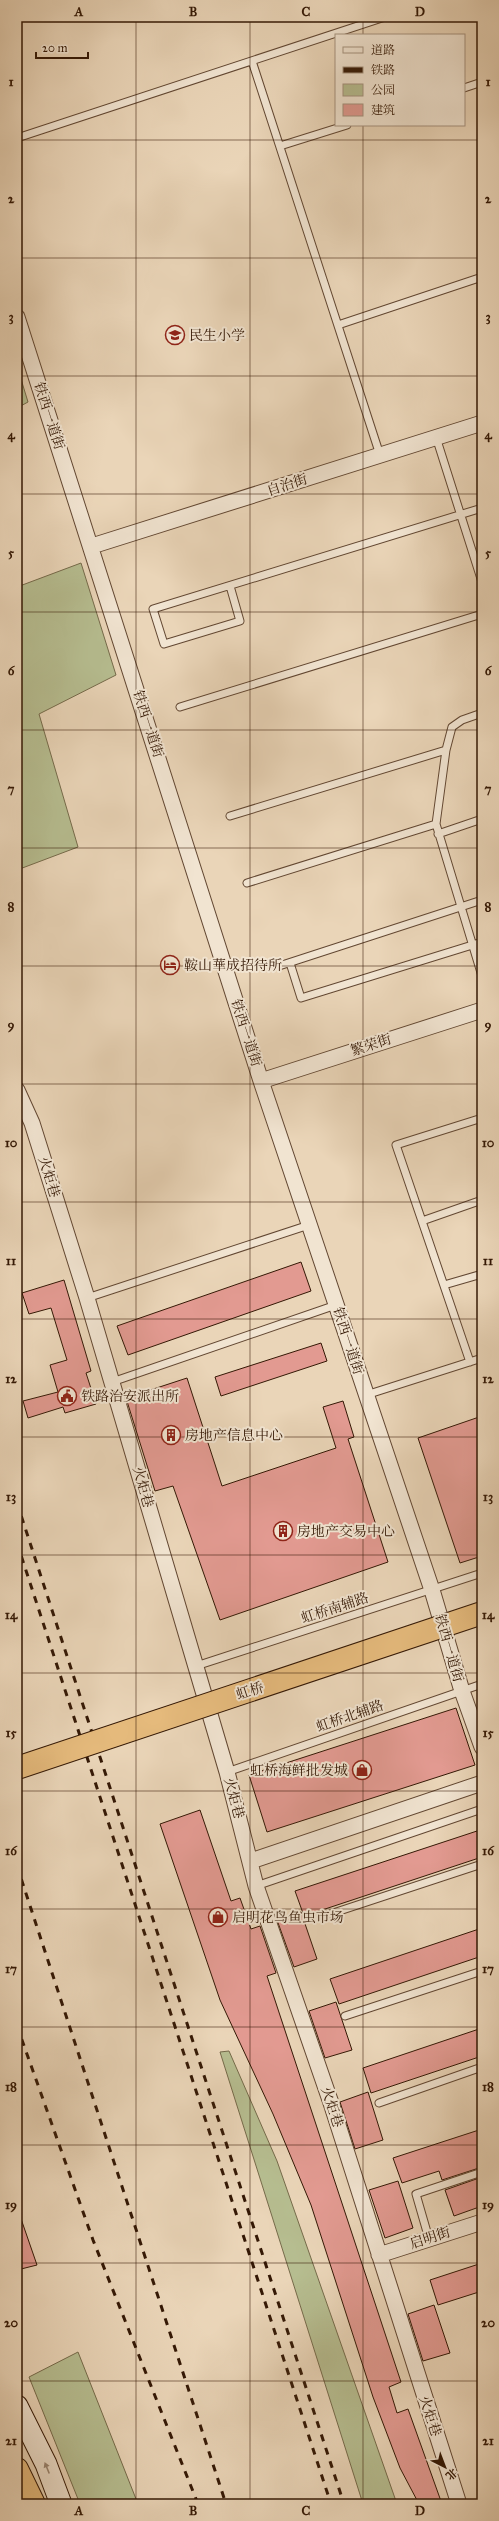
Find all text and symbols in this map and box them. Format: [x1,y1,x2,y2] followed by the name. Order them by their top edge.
[74,4,84,20] text: A
[189,4,198,20] text: B
[302,4,311,20] text: C
[415,4,425,20] text: D
[36,34,88,60] scale bar
[335,34,465,126] legend
[42,41,68,55] text: 20 m
[371,43,395,57] text: 道路
[371,63,395,77] text: 铁路
[8,74,14,90] text: 1
[485,74,491,90] text: 1
[371,83,395,97] text: 公园
[371,103,395,117] text: 建筑
[8,191,15,207] text: 2
[485,191,492,207] text: 2
[8,309,14,325] text: 3
[485,309,491,325] text: 3
[164,324,186,346] school or university icon: 民生小学
[189,327,245,344] place label: 民生小学
[30,380,68,452] street label: 铁西一道街
[7,427,15,443] text: 4
[484,427,492,443] text: 4
[264,470,310,500] street label: 自治街
[8,545,15,561] text: 5
[485,545,492,561] text: 5
[8,663,16,679] text: 6
[485,663,493,679] text: 6
[129,688,167,760] street label: 铁西一道街
[8,781,15,797] text: 7
[485,781,492,797] text: 7
[8,899,15,915] text: 8
[485,899,492,915] text: 8
[159,954,181,976] hotel icon: 鞍山華成招待所
[184,957,282,974] place label: 鞍山華成招待所
[227,997,265,1069] street label: 铁西一道街
[8,1017,15,1033] text: 9
[485,1017,492,1033] text: 9
[348,1030,394,1060] street label: 繁荣街
[5,1135,18,1151] text: 10
[482,1135,495,1151] text: 10
[35,1154,63,1200] street label: 火炬巷
[6,1253,16,1269] text: 11
[483,1253,493,1269] text: 11
[329,1305,367,1377] street label: 铁西一道街
[5,1371,17,1387] text: 12
[482,1371,494,1387] text: 12
[56,1385,78,1407] public building icon: 铁路治安派出所
[81,1388,179,1405] place label: 铁路治安派出所
[160,1424,182,1446] building icon: 房地产信息中心
[185,1427,283,1444] place label: 房地产信息中心
[129,1464,157,1510] street label: 火炬巷
[6,1489,16,1505] text: 13
[483,1489,493,1505] text: 13
[272,1520,294,1542] building icon: 房地产交易中心
[297,1523,395,1540] place label: 房地产交易中心
[299,1589,371,1627] street label: 虹桥南辅路
[5,1607,18,1623] text: 14
[482,1607,495,1623] text: 14
[431,1612,467,1684] street label: 铁西一道街
[234,1679,266,1703] street label: 虹桥
[314,1697,386,1735] street label: 虹桥北辅路
[5,1725,17,1741] text: 15
[482,1725,494,1741] text: 15
[351,1759,373,1781] shop icon: 虹桥海鲜批发城
[250,1762,348,1779] place label: 虹桥海鲜批发城
[220,1776,248,1820] street label: 火炬巷
[5,1843,18,1859] text: 16
[482,1843,495,1859] text: 16
[207,1906,229,1928] shop icon: 启明花鸟鱼虫市场
[232,1909,344,1926] place label: 启明花鸟鱼虫市场
[5,1961,17,1977] text: 17
[482,1961,494,1977] text: 17
[5,2079,17,2095] text: 18
[482,2079,494,2095] text: 18
[317,2084,347,2130] street label: 火炬巷
[5,2197,17,2213] text: 19
[482,2197,494,2213] text: 19
[407,2223,453,2253] street label: 启明街
[4,2315,18,2331] text: 20
[481,2315,495,2331] text: 20
[415,2393,445,2439] street label: 火炬巷
[5,2433,17,2449] text: 21
[482,2433,494,2449] text: 21
[425,2447,465,2487] north arrow
[44,2461,50,2473] one-way arrow
[443,2466,460,2483] text: 北
[74,2503,84,2519] text: A
[189,2503,198,2519] text: B
[302,2503,311,2519] text: C
[415,2503,425,2519] text: D

